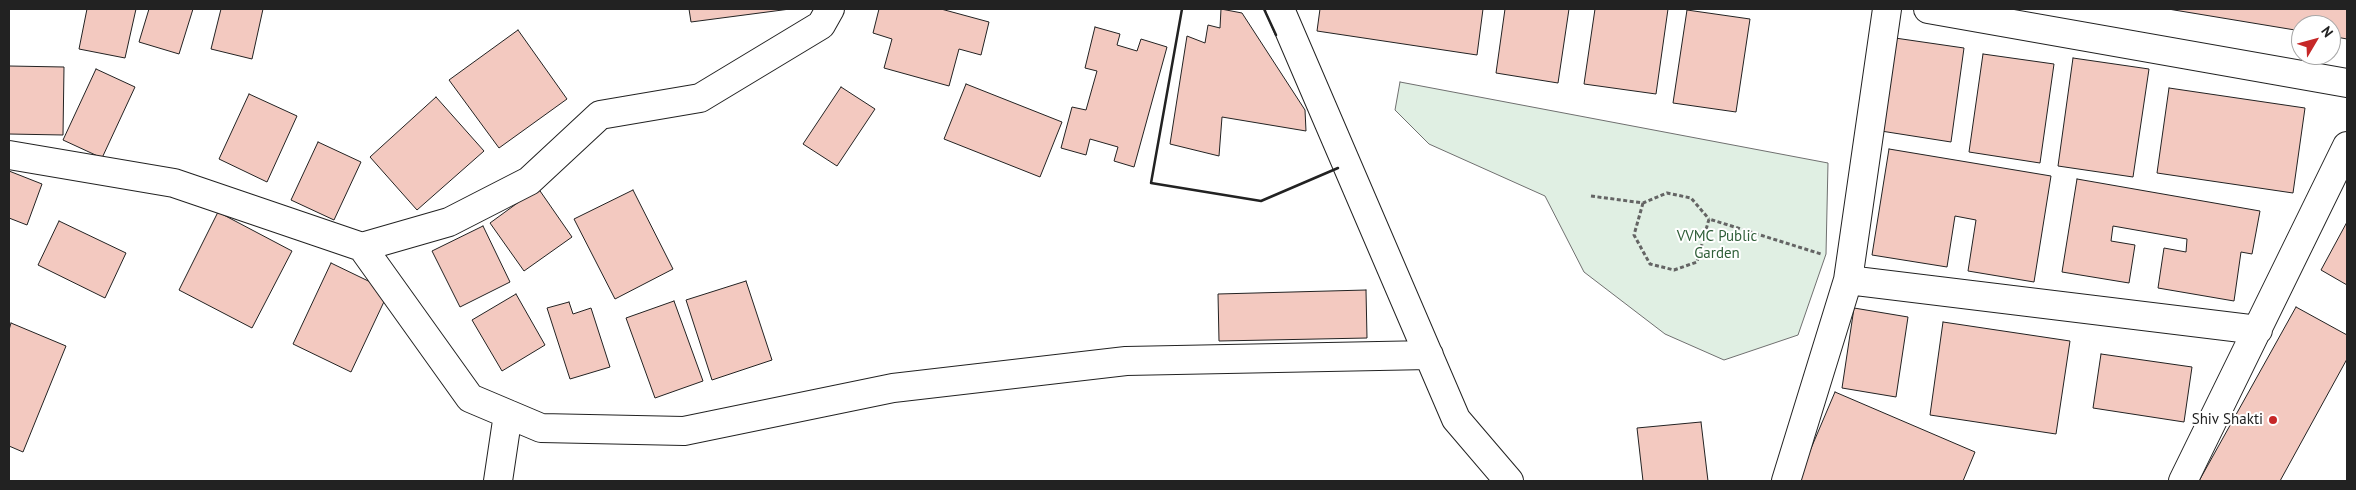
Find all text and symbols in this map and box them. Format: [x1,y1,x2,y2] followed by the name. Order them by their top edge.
[2291,15,2341,65] north arrow
[2317,22,2337,41] text: N
[1677,228,1757,263] park label: VVMC Public Garden
[2192,411,2263,429] place label: Shiv Shakti
[2267,414,2279,426] marker: Shiv Shakti

